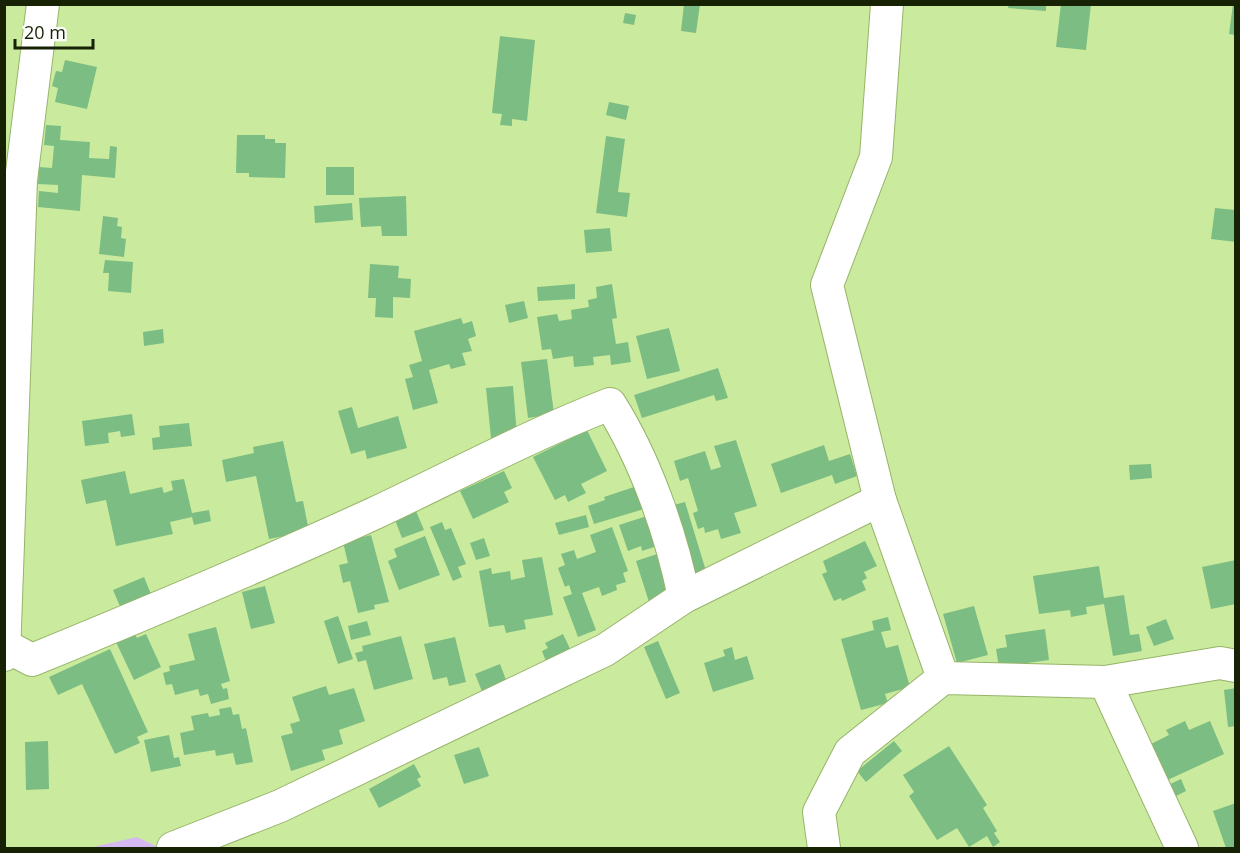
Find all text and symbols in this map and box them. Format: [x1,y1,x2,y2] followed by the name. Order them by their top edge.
[15,12,93,50] scale bar
[24,20,66,44] text: 20 m

